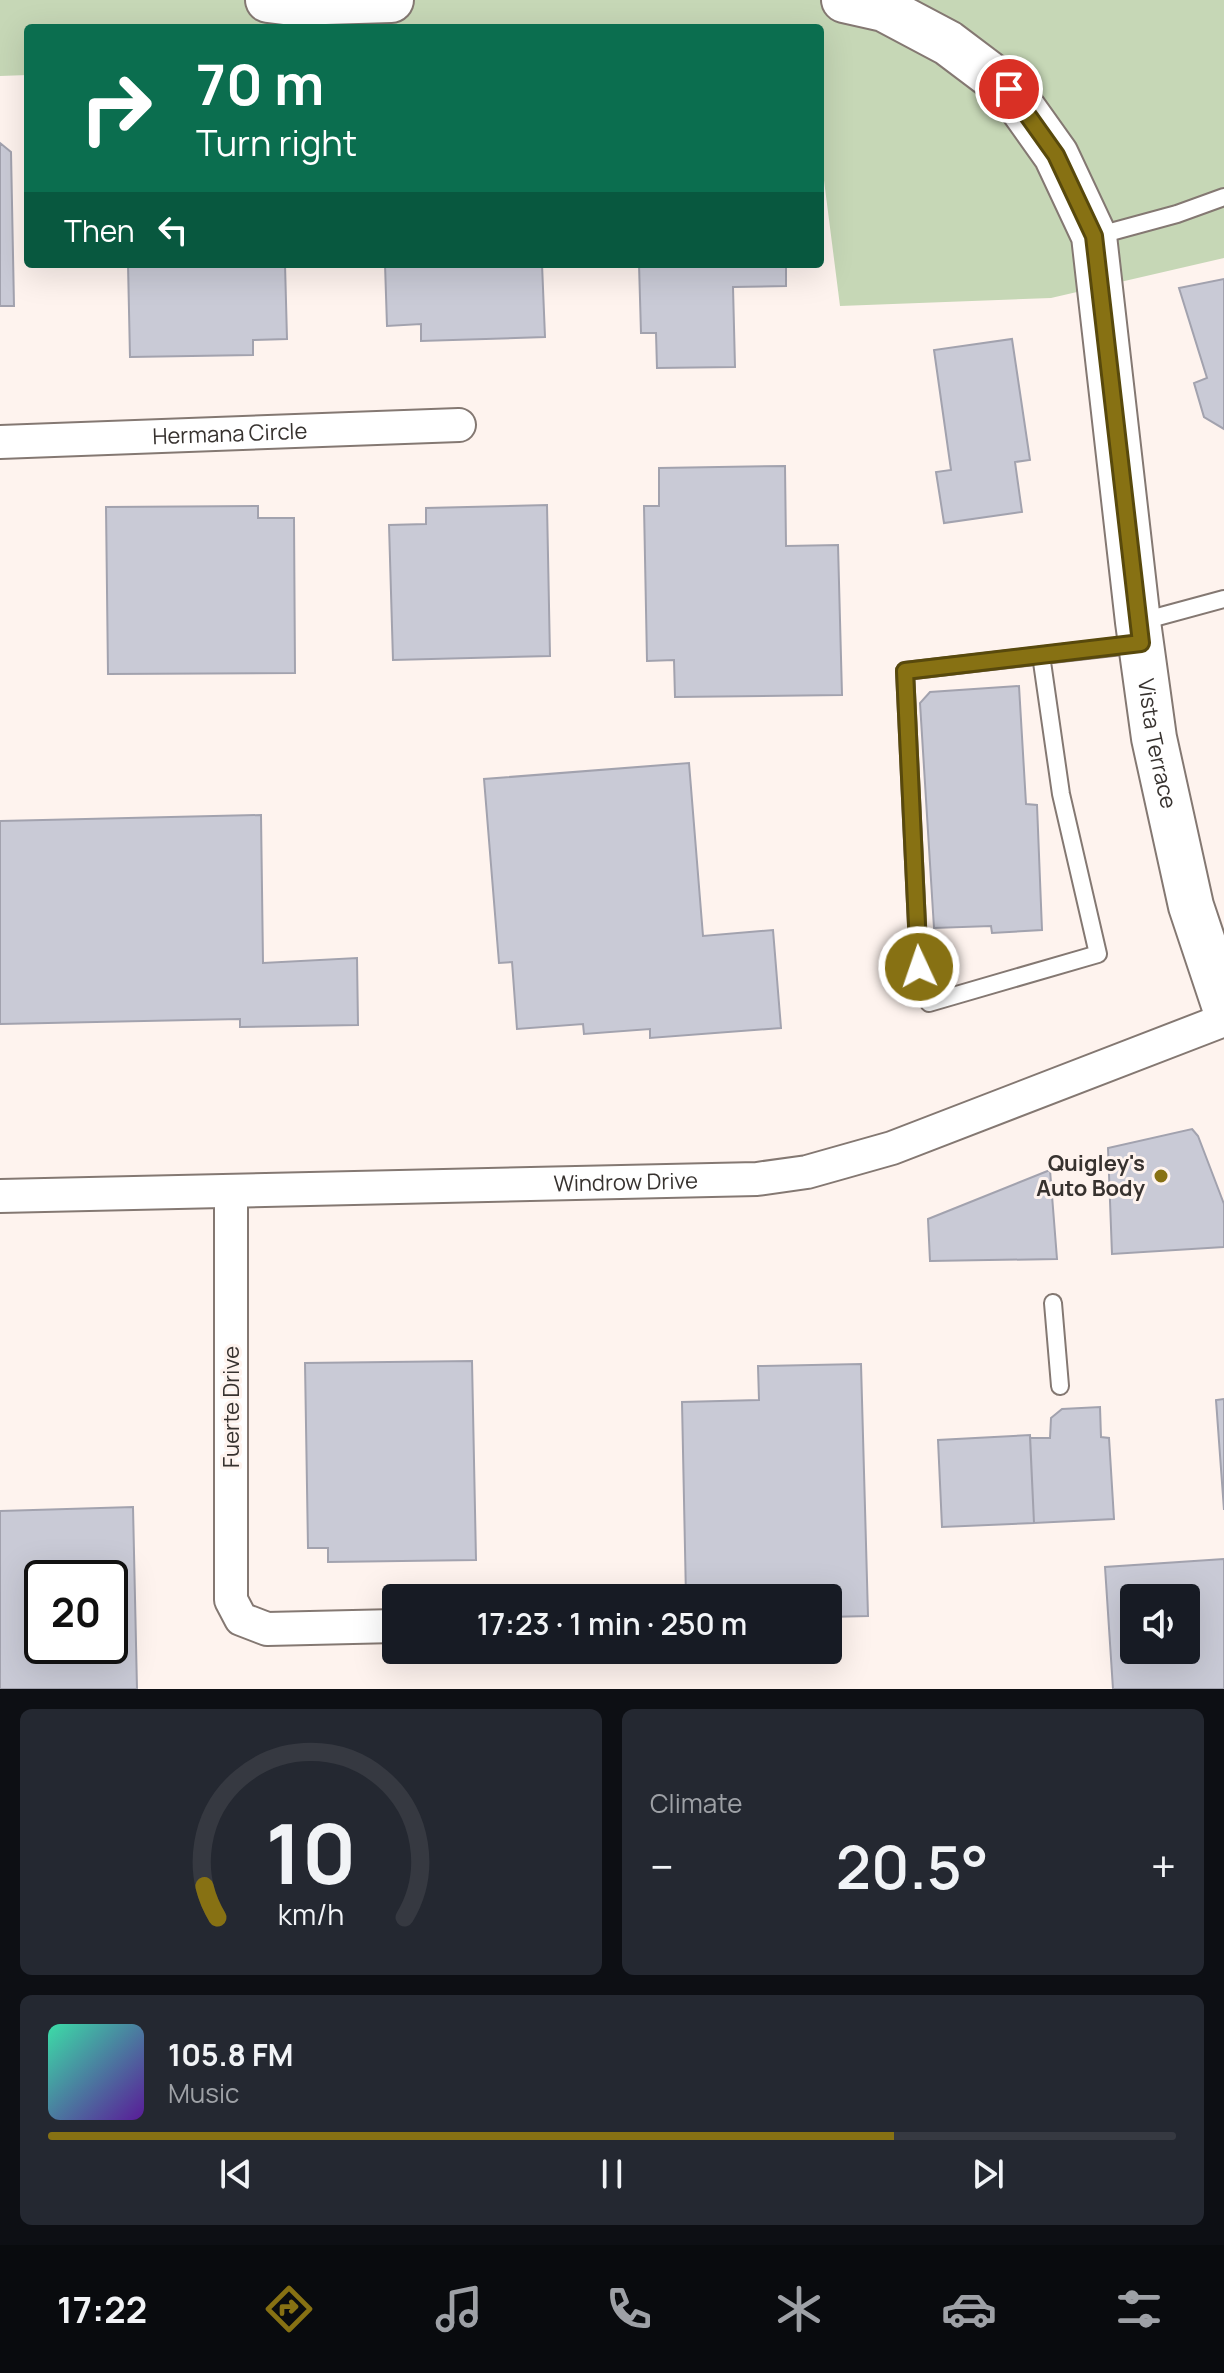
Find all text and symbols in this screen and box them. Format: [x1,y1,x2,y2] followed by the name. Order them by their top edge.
[196,45,324,122] text: 70 m
[975,55,1043,123] pin
[64,56,168,160] icon: right
[987,67,1031,111] icon: arrive
[196,118,357,167] text: Turn right
[151,208,195,252] icon: left
[64,210,135,251] text: Then
[152,416,308,451] street label: Hermana Circle
[1131,677,1184,812] street label: Vista Terrace
[877,925,961,1009] position arrow
[1036,1148,1146,1203] place label: Quigley's Auto Body
[553,1165,699,1199] street label: Windrow Drive
[1152,1167,1170,1185] marker: Quigley's Auto Body
[216,1346,246,1468] street label: Fuerte Drive
[24,1560,128,1664] speed limit sign: 20
[1120,1584,1200,1664] map controls
[1120,1584,1200,1664] button: sound
[477,1603,747,1644] text: 17:23 · 1 min · 250 m
[650,1785,742,1821] text: Climate
[265,1795,357,1909] text: 10
[836,1825,989,1907] text: 20.5°
[650,1836,674,1896] text: −
[1151,1836,1176,1896] text: +
[278,1895,344,1934] text: km/h
[168,2034,293,2075] text: 105.8 FM
[168,2075,239,2111] text: Music
[214,2152,258,2196] icon: previous
[590,2152,634,2196] icon: pause
[966,2152,1010,2196] icon: next
[261,2281,317,2337] icon: directions
[431,2281,487,2337] icon: music
[601,2281,657,2337] icon: phone
[771,2281,827,2337] icon: climate
[941,2281,997,2337] icon: car
[1111,2281,1167,2337] icon: filters
[57,2285,147,2334] text: 17:22

